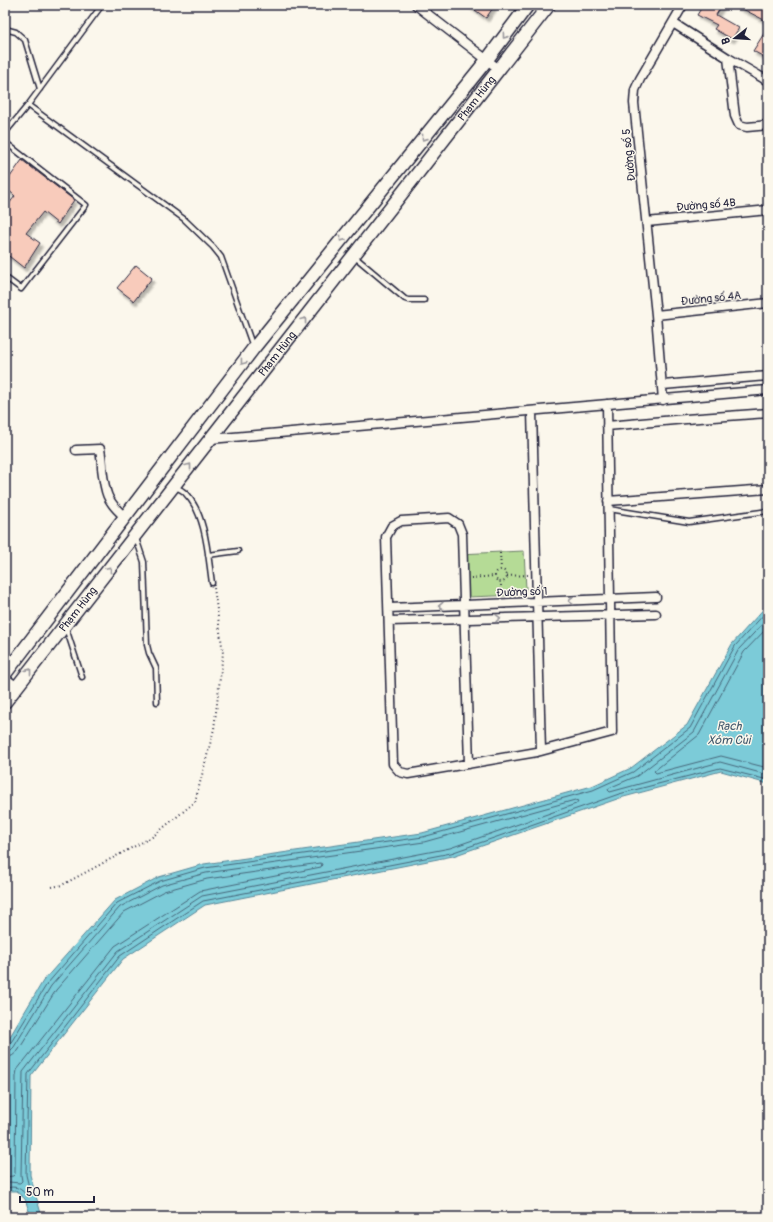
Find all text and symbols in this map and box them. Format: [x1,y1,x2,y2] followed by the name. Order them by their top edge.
[715,18,755,58] north arrow
[503,32,510,39] one-way arrow
[719,36,733,46] text: B
[455,73,498,123] street label: Phạm Hùng
[620,128,638,182] street label: Đường số 5
[421,133,428,140] one-way arrow
[676,196,736,214] street label: Đường số 4B
[340,234,347,241] one-way arrow
[680,288,742,308] street label: Đường số 4A
[299,318,306,325] one-way arrow
[255,328,299,379] street label: Phạm Hùng
[241,358,248,365] one-way arrow
[184,464,191,471] one-way arrow
[105,567,112,574] one-way arrow
[56,584,99,634] street label: Phạm Hùng
[496,585,548,599] street label: Đường số 1
[568,596,574,605] one-way arrow
[438,602,444,611] one-way arrow
[495,614,501,622] one-way arrow
[24,669,31,676] one-way arrow
[708,719,752,748] water label: Rạch Xóm Củi
[20,1178,94,1204] scale bar
[26,1185,54,1200] text: 50 m

